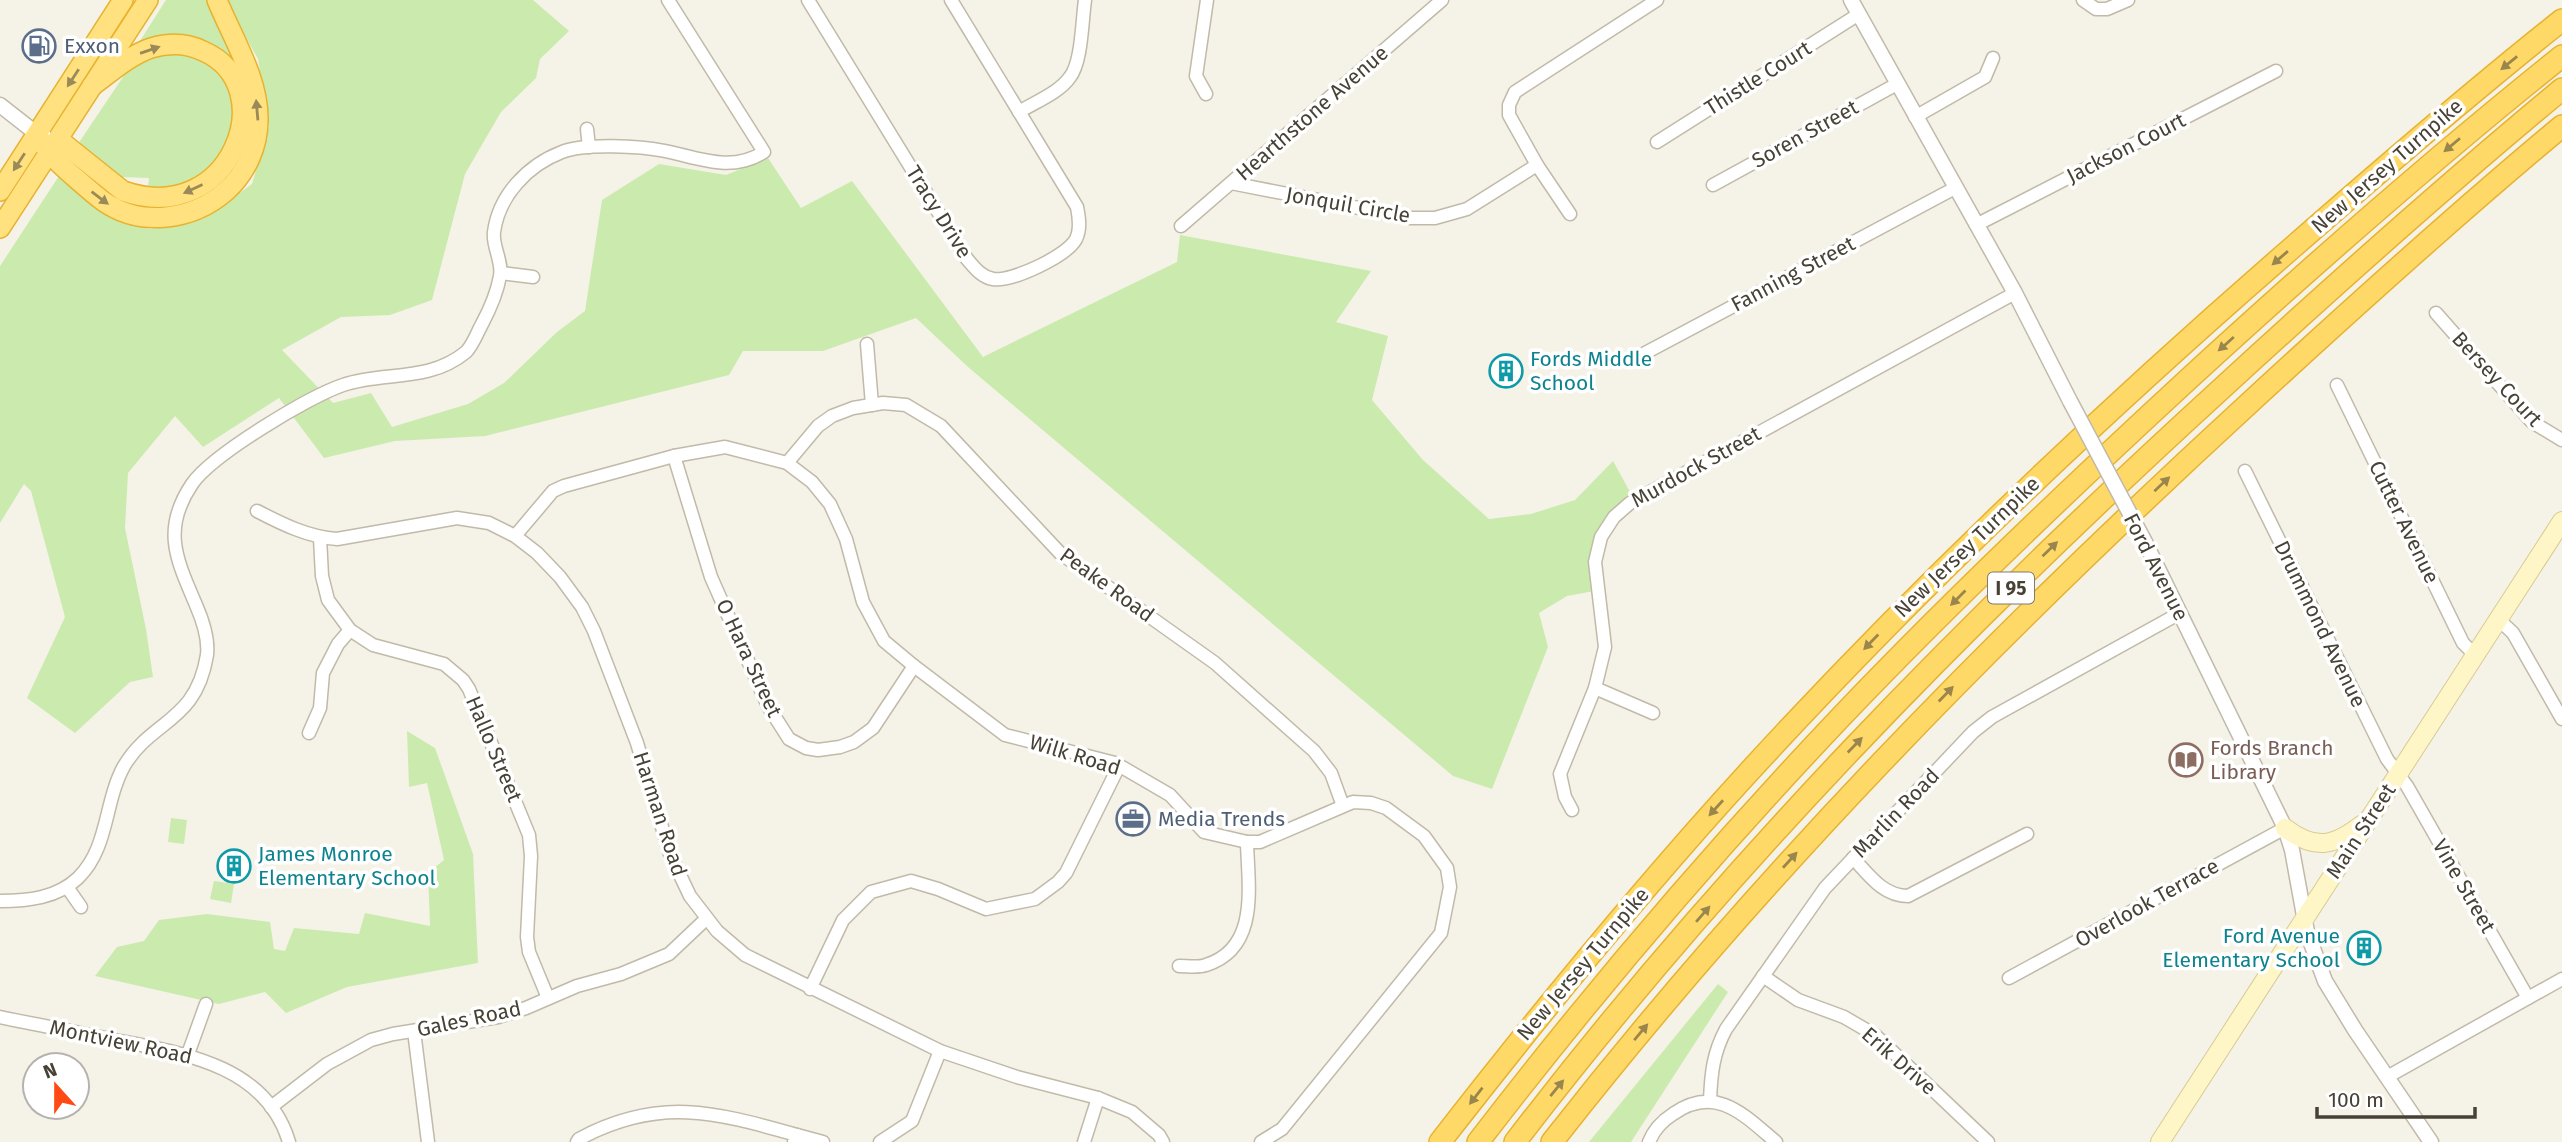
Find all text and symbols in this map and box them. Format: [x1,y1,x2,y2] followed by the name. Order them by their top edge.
[20,27,58,65] fuel station icon: Exxon
[64,33,120,59] place label: Exxon
[1700,35,1816,121] street label: Thistle Court
[1231,40,1393,186] street label: Hearthstone Avenue
[139,44,160,55] one-way arrow
[2500,55,2517,70] one-way arrow
[67,68,80,88] one-way arrow
[2306,93,2468,239] street label: New Jersey Turnpike
[1747,94,1863,174] street label: Soren Street
[251,99,262,121] one-way arrow
[2062,107,2190,189] street label: Jackson Court
[2444,138,2462,153] one-way arrow
[12,153,25,172] one-way arrow
[900,161,978,263] street label: Tracy Drive
[1284,181,1412,229] street label: Jonquil Circle
[183,184,204,195] one-way arrow
[91,191,109,205] one-way arrow
[1727,230,1860,318] street label: Fanning Street
[2271,250,2289,266] one-way arrow
[2446,326,2548,432] street label: Bersey Court
[2218,336,2235,351] one-way arrow
[1530,346,1652,396] place label: Fords Middle School
[1487,352,1525,390] building icon: Fords Middle School
[1627,420,1766,513] street label: Murdock Street
[2363,456,2445,588] street label: Cutter Avenue
[1889,471,2045,623] street label: New Jersey Turnpike
[2153,477,2170,493] one-way arrow
[2118,509,2194,625] street label: Ford Avenue
[2268,536,2372,712] street label: Drummond Avenue
[2042,541,2059,558] one-way arrow
[1055,542,1159,628] street label: Peake Road
[1988,572,2034,604] road number: I 95
[1950,589,1967,605] one-way arrow
[710,595,788,721] street label: O Hara Street
[1864,633,1880,650] one-way arrow
[1938,686,1955,703] one-way arrow
[460,692,528,806] street label: Hallo Street
[1026,729,1124,781] street label: Wilk Road
[2210,735,2333,785] place label: Fords Branch Library
[1847,737,1863,754] one-way arrow
[2167,741,2205,779] library icon: Fords Branch Library
[628,748,692,880] street label: Harman Road
[1847,763,1945,863] street label: Marlin Road
[2321,778,2402,884] street label: Main Street
[1708,799,1724,817] one-way arrow
[1114,800,1152,838] office icon: Media Trends
[1158,806,1285,832] place label: Media Trends
[2427,835,2501,938] street label: Vine Street
[258,841,436,891] place label: James Monroe Elementary School
[215,847,253,885] building icon: James Monroe Elementary School
[1782,851,1798,869] one-way arrow
[2071,853,2223,953] street label: Overlook Terrace
[1511,882,1655,1046] street label: New Jersey Turnpike
[1695,905,1710,922] one-way arrow
[2162,923,2340,973] place label: Ford Avenue Elementary School
[2345,929,2383,967] building icon: Ford Avenue Elementary School
[415,995,523,1043] street label: Gales Road
[47,1014,195,1070] street label: Montview Road
[1856,1021,1942,1101] street label: Erik Drive
[1634,1023,1649,1041] one-way arrow
[21,1051,91,1121] north arrow
[40,1058,60,1084] text: N
[2317,1076,2474,1120] scale bar
[1549,1080,1564,1097] one-way arrow
[1469,1086,1484,1104] one-way arrow
[2328,1087,2384,1113] text: 100 m

